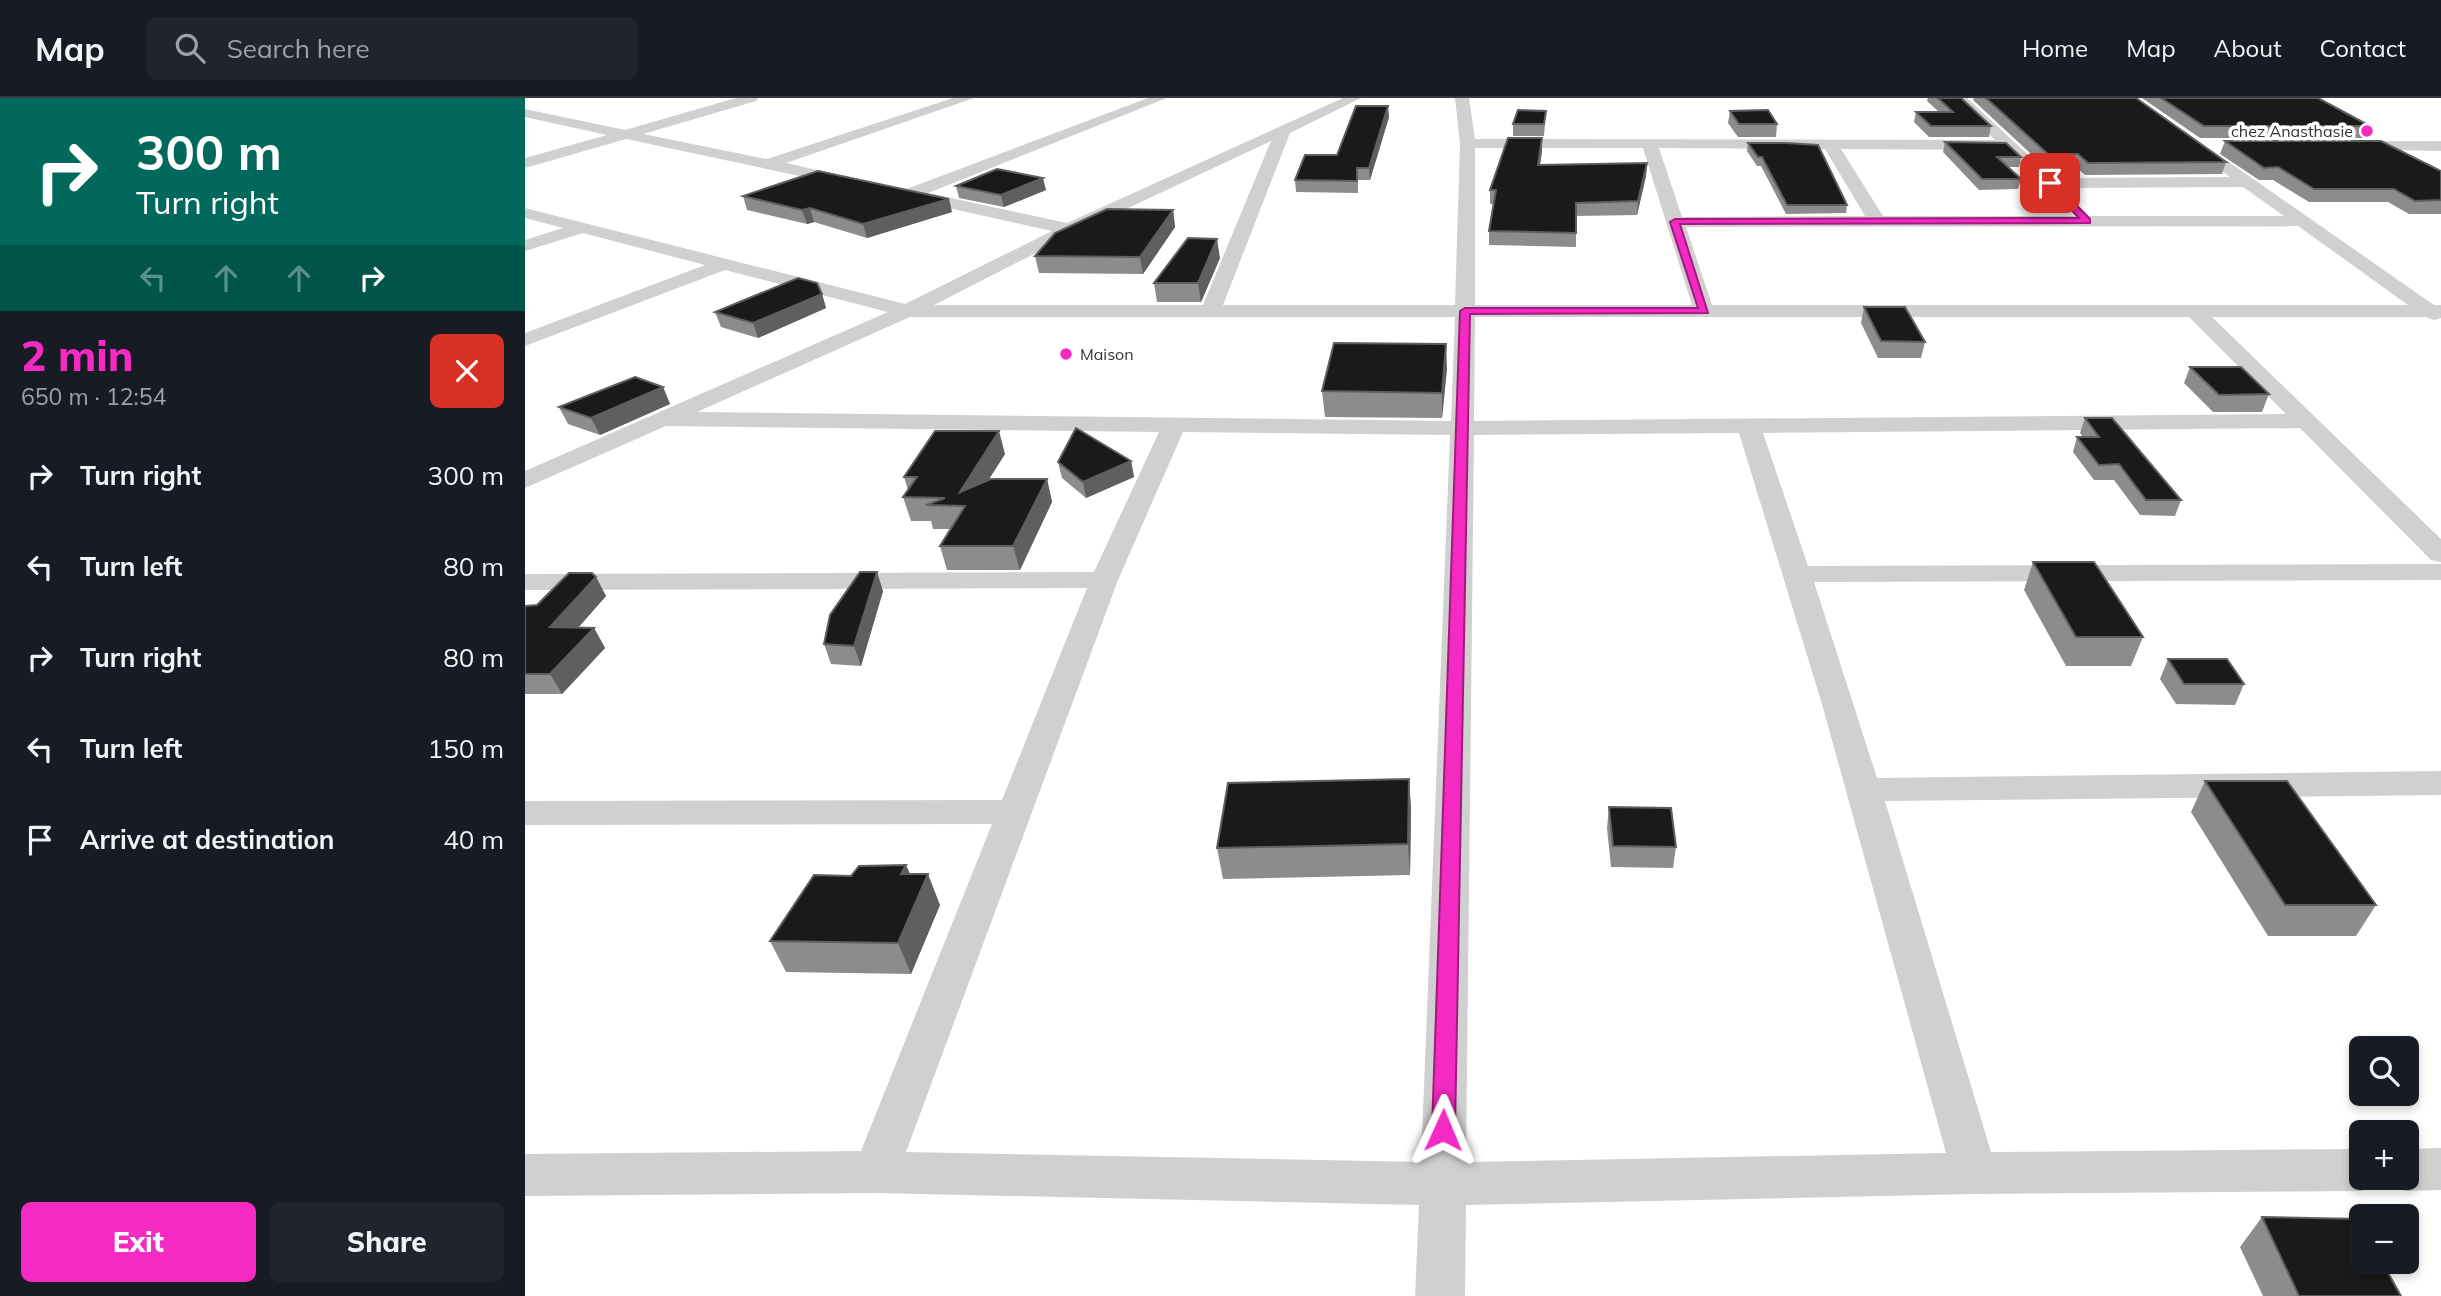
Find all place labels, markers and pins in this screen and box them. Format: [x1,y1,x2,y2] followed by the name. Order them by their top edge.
[2231,121,2353,141] place label: chez Anasthasie
[2359,123,2375,139] marker: chez Anasthasie
[2020,153,2080,213] pin
[1080,344,1134,364] place label: Maison
[1058,346,1074,362] marker: Maison

